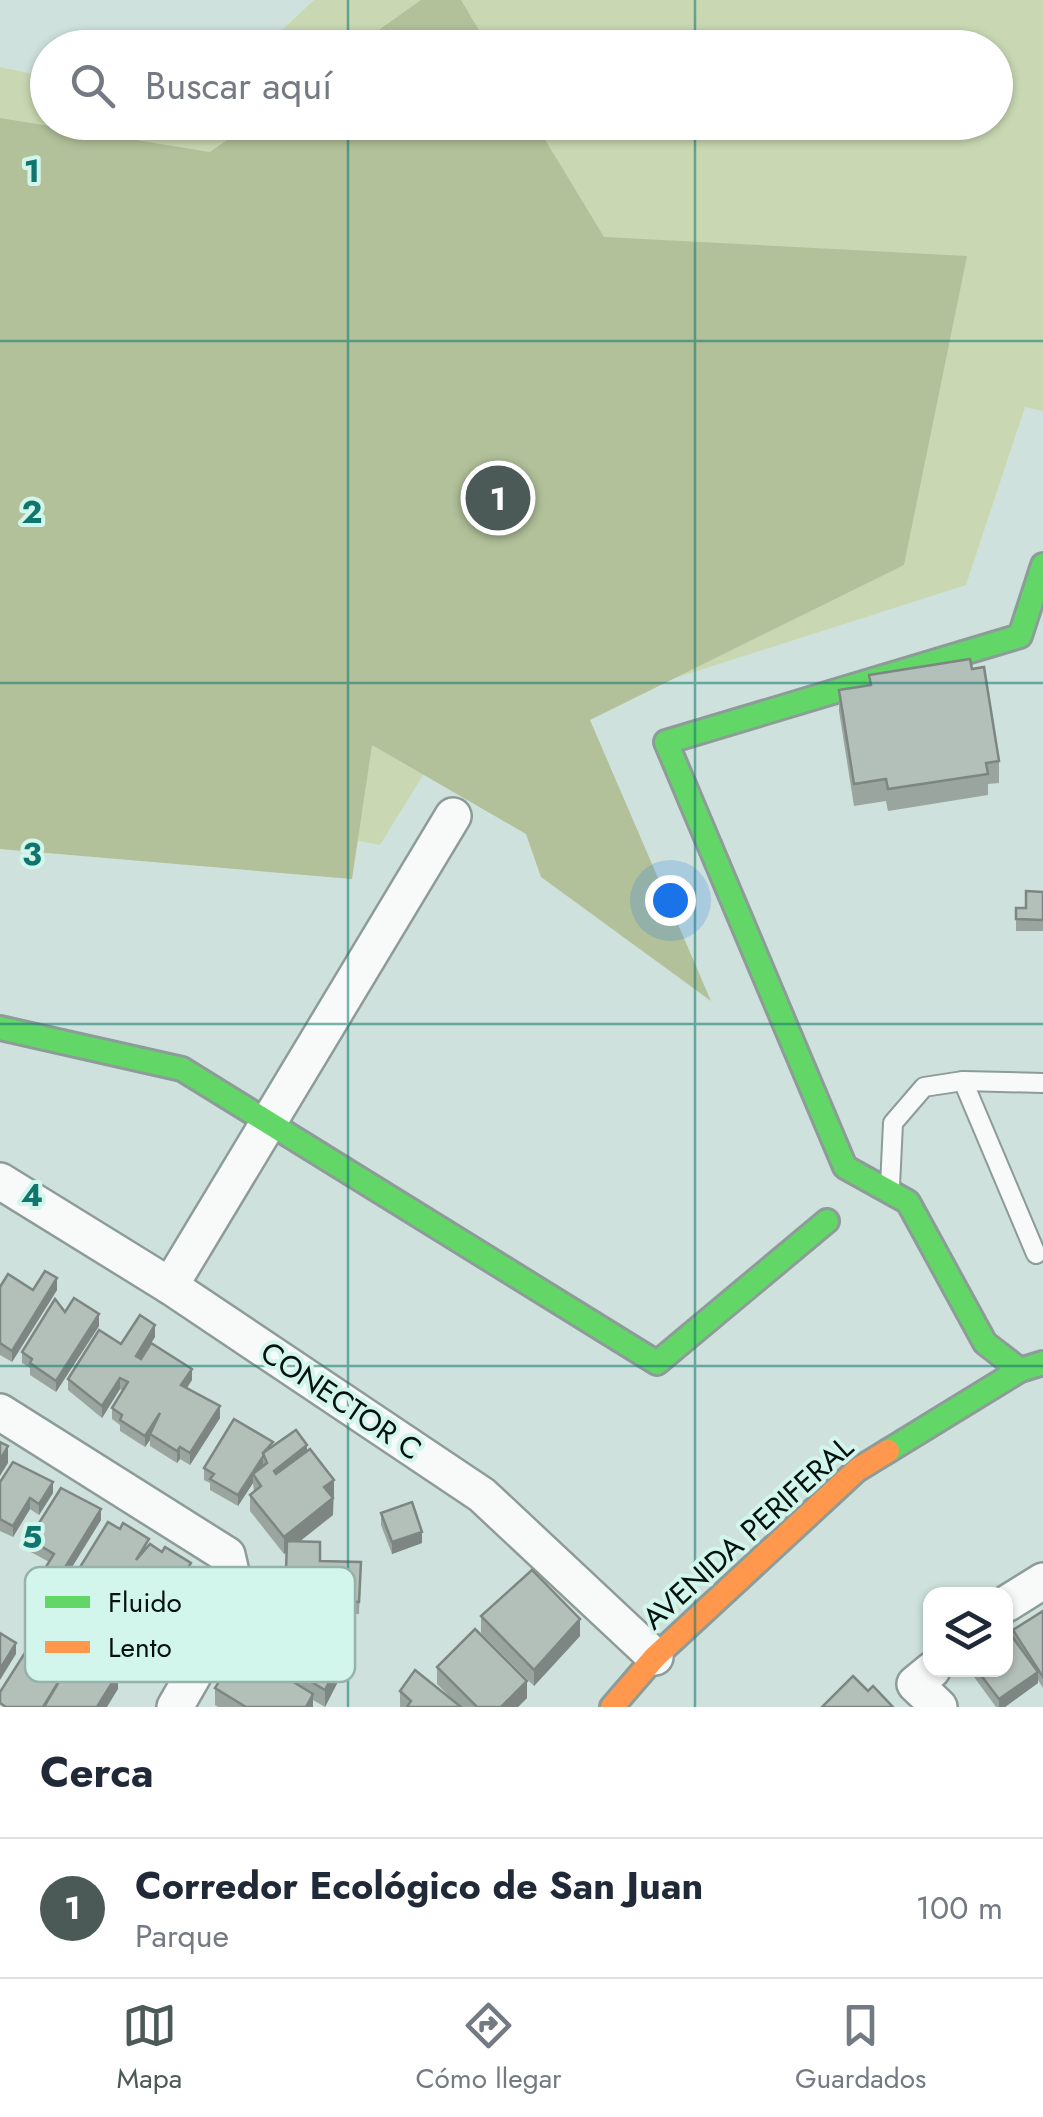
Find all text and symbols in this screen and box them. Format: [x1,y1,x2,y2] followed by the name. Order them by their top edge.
[30,30,1013,140] search box
[65,58,120,113] icon: search
[145,58,332,113] text: Buscar aquí
[24,148,40,194] text: 1
[466,460,530,536] pin: 1
[22,489,43,535] text: 2
[22,831,42,877] text: 3
[645,875,696,926] your location
[21,1172,43,1218] text: 4
[252,1331,430,1470] street label: CONECTOR C
[633,1426,863,1639] street label: AVENIDA PERIFERAL
[22,1514,42,1560] text: 5
[25,1567,355,1682] legend
[108,1582,182,1623] text: Fluido
[923,1587,1013,1677] map controls
[923,1587,1013,1677] button: layers
[108,1627,172,1668] text: Lento
[40,1742,154,1803] text: Cerca
[135,1858,703,1913] text: Corredor Ecológico de San Juan
[64,1885,81,1931] text: 1
[916,1885,1003,1931] text: 100 m
[135,1913,229,1959] text: Parque
[117,1998,182,2099] tab: Mapa
[415,1998,562,2099] tab: Cómo llegar
[795,1998,926,2099] tab: Guardados

